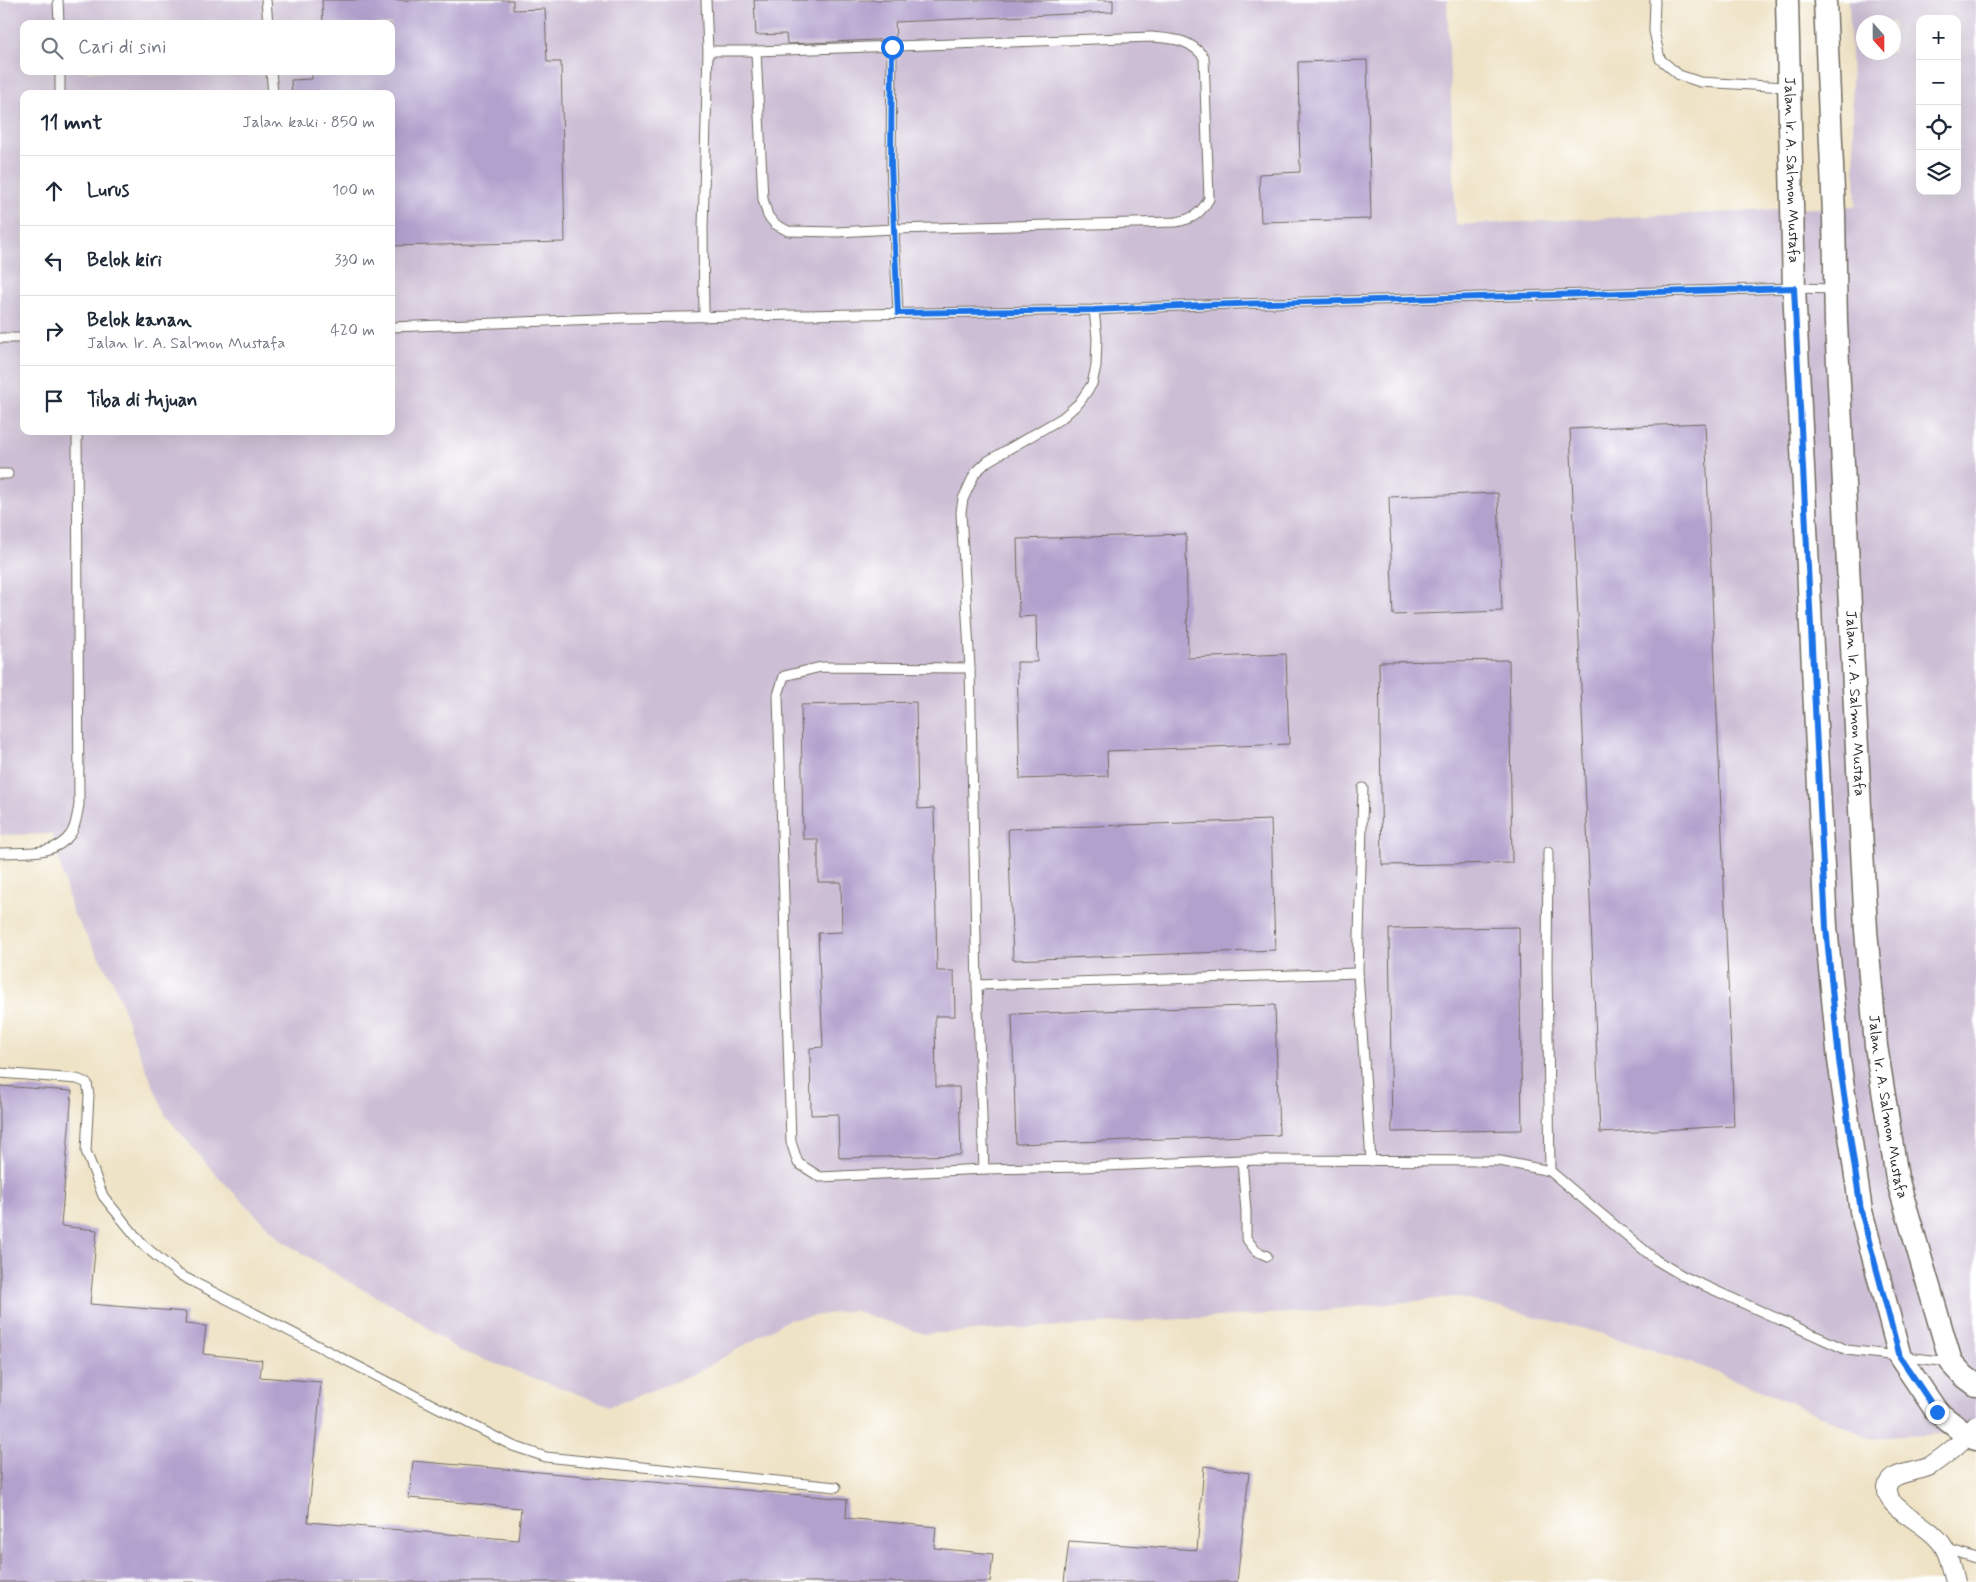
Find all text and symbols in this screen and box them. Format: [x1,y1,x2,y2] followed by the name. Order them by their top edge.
[1856,15,1901,60] north arrow
[1916,15,1961,195] map controls
[1916,15,1961,60] button: +
[20,20,395,75] search box
[38,34,66,62] icon: search
[78,35,166,60] text: Cari di sini
[881,36,904,59] route start
[1916,60,1961,105] button: −
[1779,77,1803,263] street label: Jalan Ir. A. Salmon Mustafa
[1916,105,1961,150] button: locate
[40,109,102,137] text: 11 mnt
[242,112,375,133] text: Jalan kaki · 850 m
[1916,150,1961,195] button: layers
[40,177,68,205] icon: ahead
[87,178,129,203] text: Lurus
[332,180,375,201] text: 100 m
[40,247,68,275] icon: left
[87,248,162,273] text: Belok kiri
[334,250,375,271] text: 330 m
[87,308,192,333] text: Belok kanan
[40,317,68,345] icon: right
[331,320,375,341] text: 420 m
[87,333,285,354] text: Jalan Ir. A. Salmon Mustafa
[40,387,68,415] icon: arrive
[87,388,198,413] text: Tiba di tujuan
[1840,610,1869,797] street label: Jalan Ir. A. Salmon Mustafa
[1863,1014,1913,1201] street label: Jalan Ir. A. Salmon Mustafa
[1926,1401,1949,1424] route end

